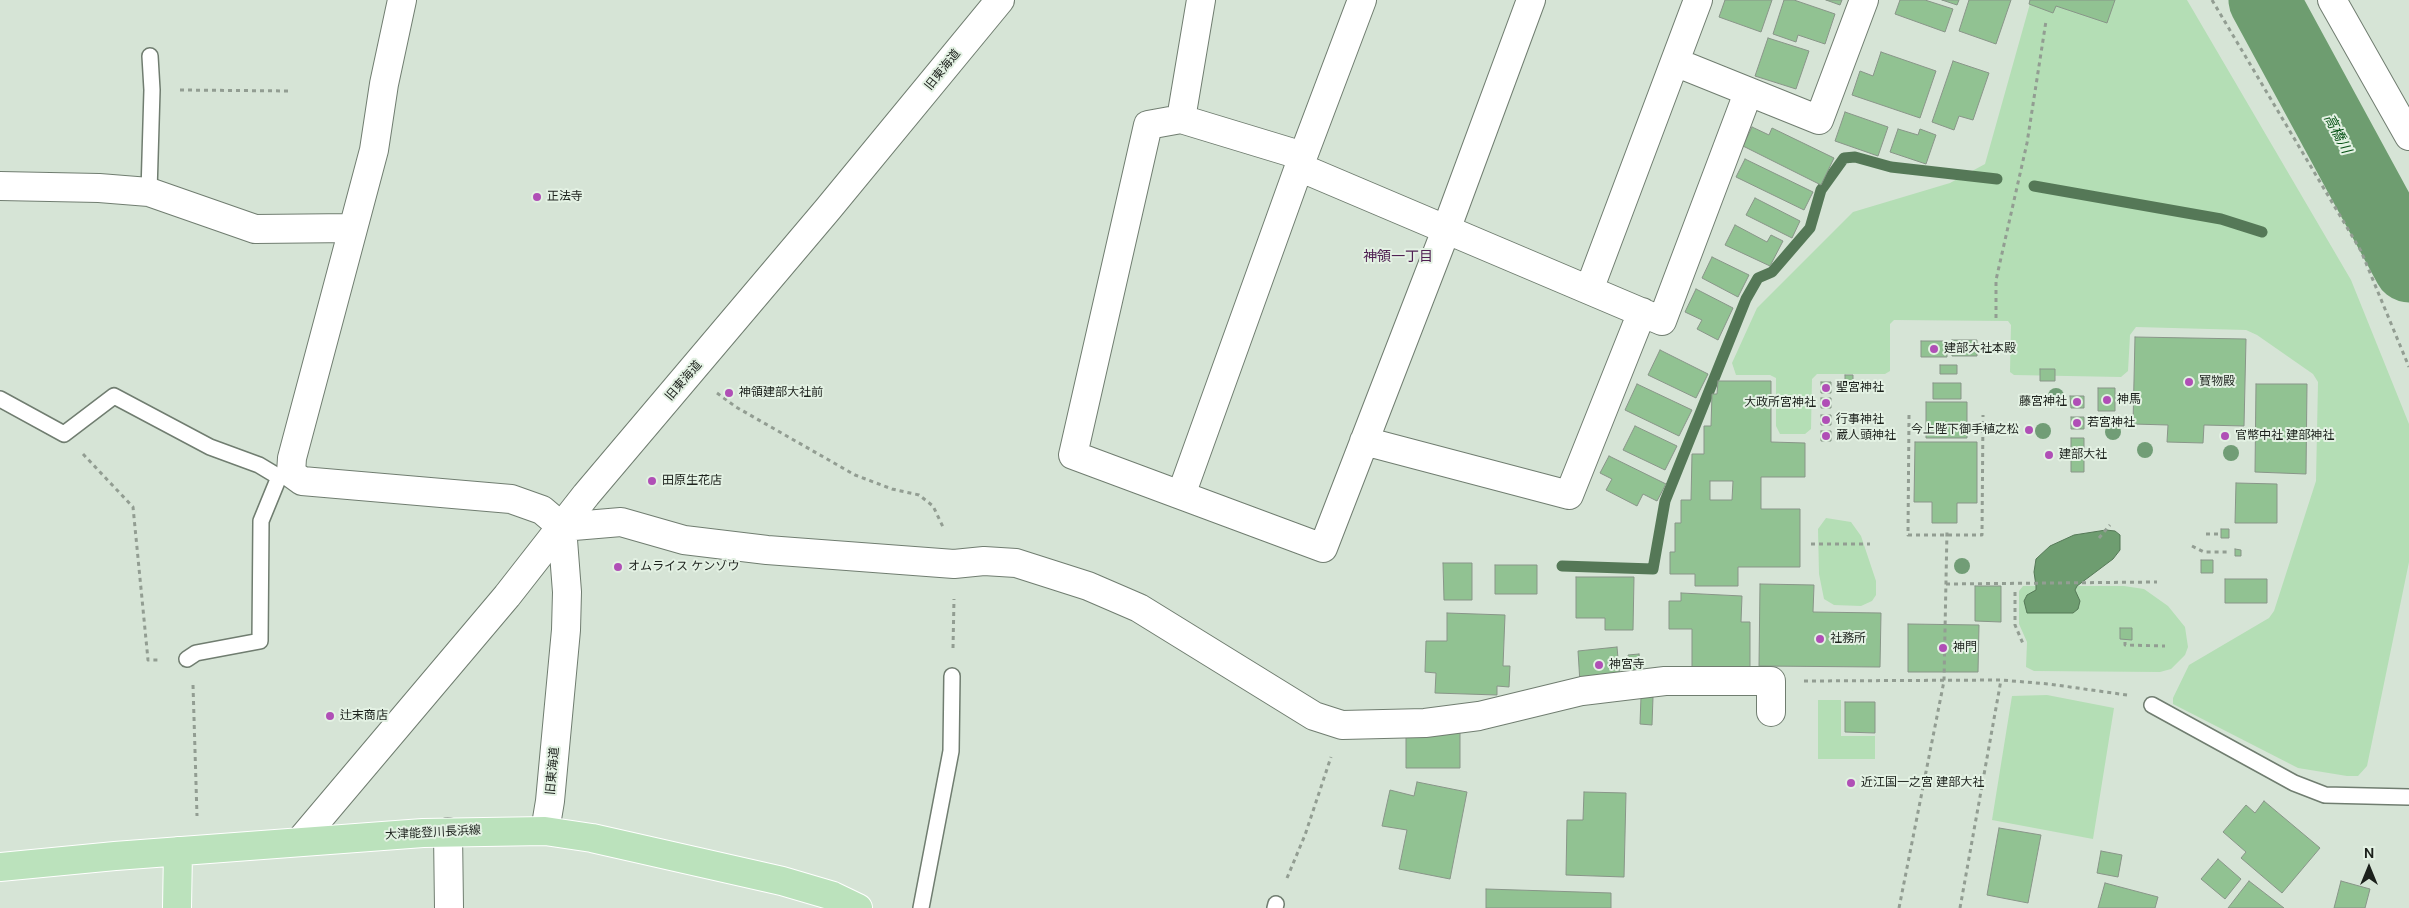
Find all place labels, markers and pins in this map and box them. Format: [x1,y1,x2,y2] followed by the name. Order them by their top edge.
[547,190,583,204] place label: 正法寺
[531,191,543,203] marker: 正法寺
[1944,342,2016,356] place label: 建部大社本殿
[1928,343,1940,355] marker: 建部大社本殿
[2199,375,2235,389] place label: 寳物殿
[2183,376,2195,388] marker: 寳物殿
[1836,381,1884,395] place label: 聖宮神社
[1820,382,1832,394] marker: 聖宮神社
[739,386,823,400] place label: 神領建部大社前
[723,387,735,399] marker: 神領建部大社前
[2117,393,2141,407] place label: 神馬
[2101,394,2113,406] marker: 神馬
[2019,395,2067,409] place label: 藤宮神社
[1744,396,1816,410] place label: 大政所宮神社
[2071,396,2083,408] marker: 藤宮神社
[1820,397,1832,409] marker: 大政所宮神社
[1836,413,1884,427] place label: 行事神社
[1820,414,1832,426] marker: 行事神社
[2087,416,2135,430] place label: 若宮神社
[2071,417,2083,429] marker: 若宮神社
[1911,423,2019,437] place label: 今上陛下御手植之松
[2023,424,2035,436] marker: 今上陛下御手植之松
[1836,429,1896,443] place label: 蔵人頭神社
[2235,429,2334,443] place label: 官幣中社 建部神社
[1820,430,1832,442] marker: 蔵人頭神社
[2219,430,2231,442] marker: 官幣中社 建部神社
[2059,448,2107,462] place label: 建部大社
[2043,449,2055,461] marker: 建部大社
[662,474,722,488] place label: 田原生花店
[646,475,658,487] marker: 田原生花店
[628,560,739,574] place label: オムライス ケンゾウ
[612,561,624,573] marker: オムライス ケンゾウ
[1830,632,1866,646] place label: 社務所
[1814,633,1826,645] marker: 社務所
[1953,641,1977,655] place label: 神門
[1937,642,1949,654] marker: 神門
[1609,658,1645,672] place label: 神宮寺
[1593,659,1605,671] marker: 神宮寺
[340,709,388,723] place label: 辻末商店
[324,710,336,722] marker: 辻末商店
[1861,776,1984,790] place label: 近江国一之宮 建部大社
[1845,777,1857,789] marker: 近江国一之宮 建部大社

